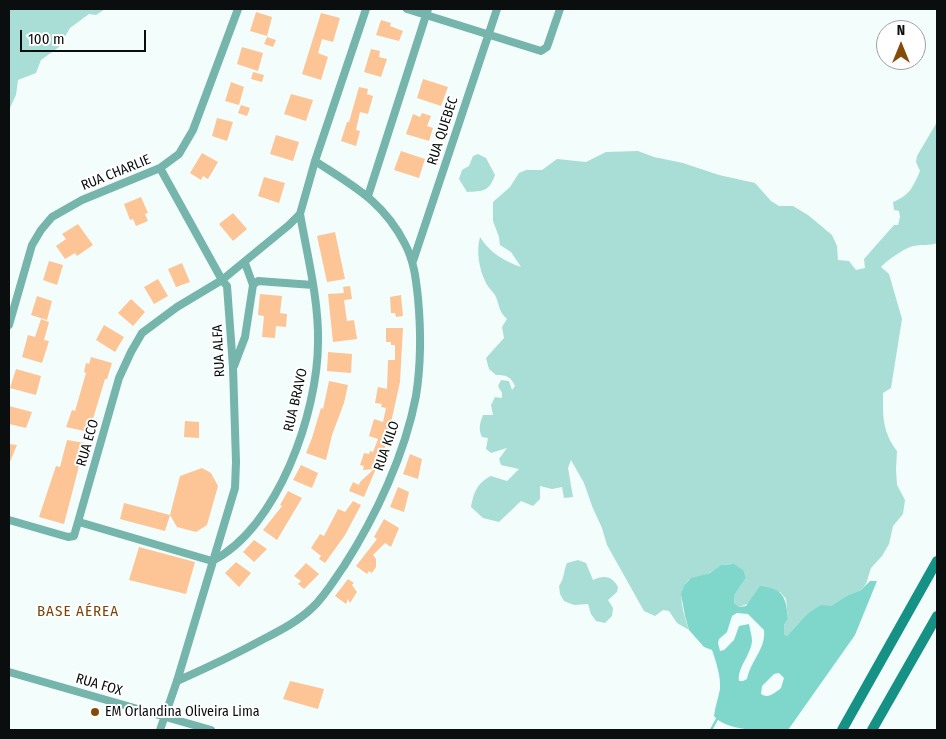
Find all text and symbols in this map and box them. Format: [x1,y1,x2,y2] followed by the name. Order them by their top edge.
[22,20,149,52] scale bar
[876,20,926,70] north arrow
[897,22,905,39] text: N
[28,30,65,48] text: 100 m
[424,95,462,167] street label: RUA QUEBEC
[79,151,153,195] street label: RUA CHARLIE
[209,324,229,378] street label: RUA ALFA
[281,367,311,433] street label: RUA BRAVO
[73,417,103,469] street label: RUA ECO
[371,419,403,473] street label: RUA KILO
[36,603,120,621] district label: BASE AÉREA
[74,670,124,700] street label: RUA FOX
[105,704,260,720] place label: EM Orlandina Oliveira Lima
[89,706,101,718] marker: EM Orlandina Oliveira Lima

